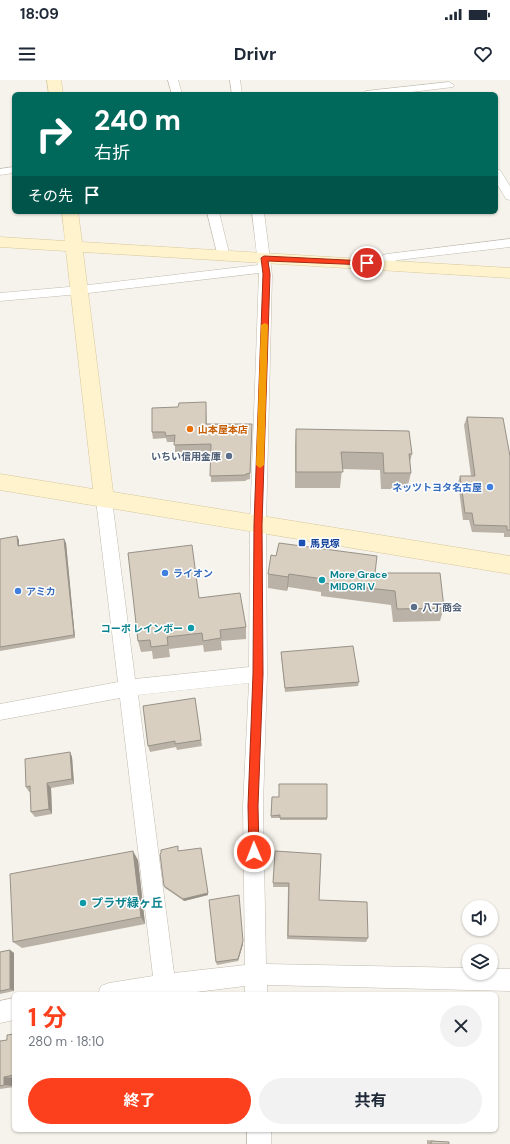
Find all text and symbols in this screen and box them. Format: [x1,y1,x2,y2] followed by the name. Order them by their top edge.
[20,4,59,24] text: 18:09
[234,42,276,66] text: Drivr
[16,43,38,65] icon: menu
[472,43,494,65] icon: heart
[94,102,181,139] text: 240 m
[28,108,80,160] icon: right
[94,141,130,165] text: 右折
[81,184,103,206] icon: arrive
[28,186,73,206] text: その先
[350,246,384,280] pin
[356,252,378,274] icon: arrive
[198,423,248,436] place label: 山本屋本店
[185,424,195,434] marker: 山本屋本店
[151,450,221,463] place label: いちい信用金庫
[224,451,234,461] marker: いちい信用金庫
[392,481,482,494] place label: ネッツトヨタ名古屋
[485,482,495,492] marker: ネッツトヨタ名古屋
[310,537,340,550] place label: 馬見塚
[297,538,307,548] marker: 馬見塚
[173,567,213,580] place label: ライオン
[160,568,170,578] marker: ライオン
[330,568,387,593] place label: More Grace MIDORI V
[317,575,327,585] marker: More Grace MIDORI V
[26,585,56,598] place label: アミカ
[13,586,23,596] marker: アミカ
[422,601,462,614] place label: 八丁商会
[409,602,419,612] marker: 八丁商会
[101,622,183,635] place label: コーポ レインボー
[186,623,196,633] marker: コーポ レインボー
[233,831,275,873] position arrow
[91,895,163,911] place label: プラザ緑ヶ丘
[78,898,88,908] marker: プラザ緑ヶ丘
[462,900,498,980] map controls
[462,900,498,936] button: sound
[462,944,498,980] button: layers
[28,1002,66,1033] text: 1 分
[440,1005,482,1047] button: close
[28,1033,104,1050] text: 280 m · 18:10
[28,1078,251,1124] button: 終了
[259,1078,482,1124] button: 共有

